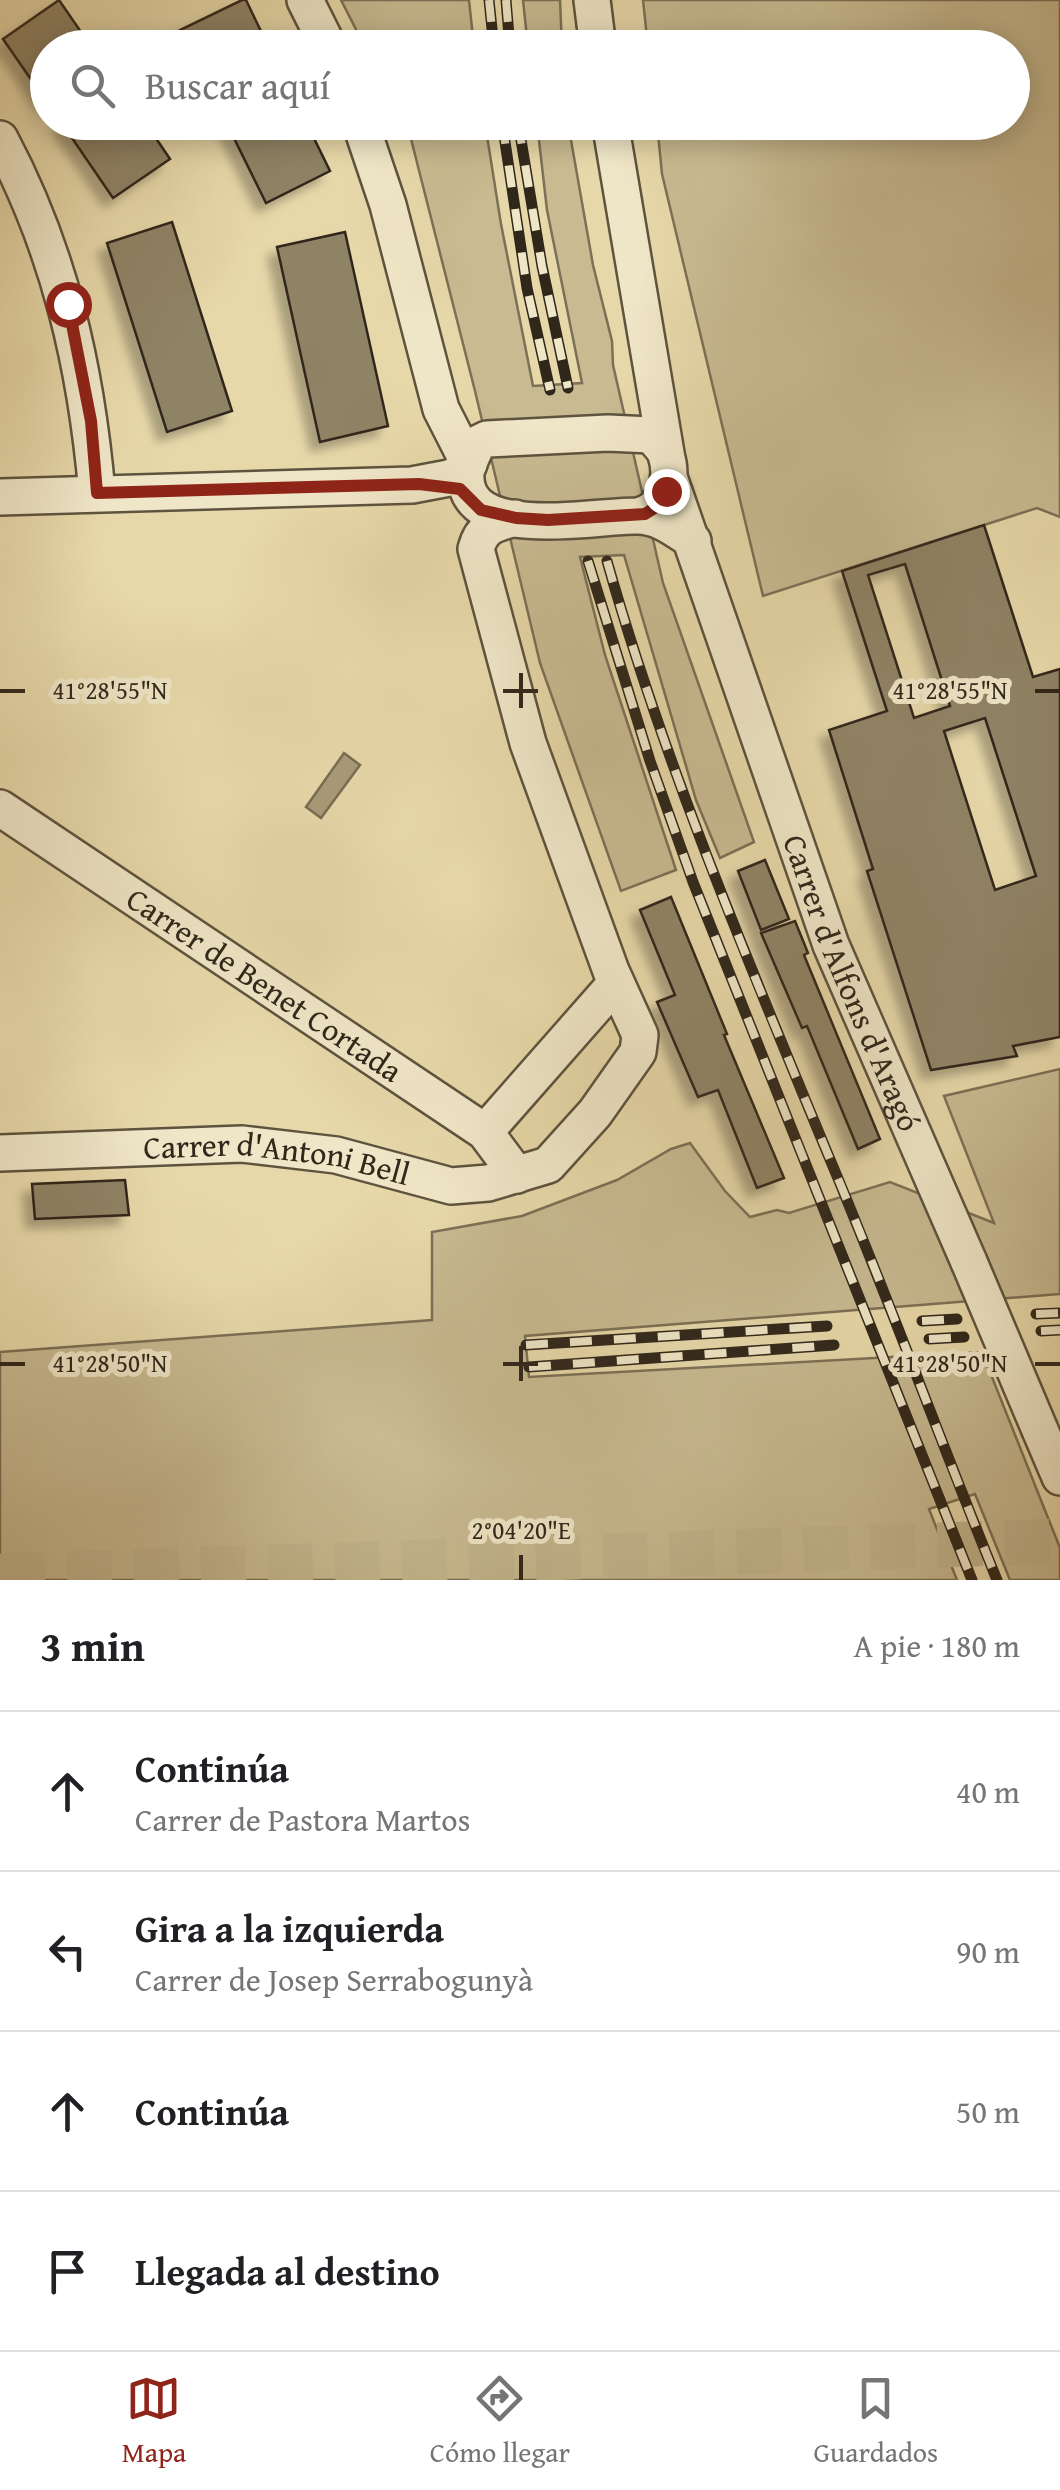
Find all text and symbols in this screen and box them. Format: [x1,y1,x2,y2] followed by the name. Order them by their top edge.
[30,30,1030,140] search box
[145,57,330,113] text: Buscar aquí
[65,58,120,113] icon: search
[46,282,92,328] route start
[644,469,690,515] route end
[53,672,167,708] text: 41°28'55"N
[893,672,1007,708] text: 41°28'55"N
[771,828,933,1139] street label: Carrer d'Alfons d'Aragó
[117,875,412,1093] street label: Carrer de Benet Cortada
[142,1120,415,1197] street label: Carrer d'Antoni Bell
[53,1345,167,1381] text: 41°28'50"N
[893,1345,1007,1381] text: 41°28'50"N
[471,1512,571,1548] text: 2°04'20"E
[40,1615,145,1676] text: 3 min
[853,1622,1020,1669] text: A pie · 180 m
[135,1740,289,1796] text: Continúa
[40,1764,95,1819] icon: ahead
[956,1768,1020,1815] text: 40 m
[135,1796,470,1843] text: Carrer de Pastora Martos
[135,1900,444,1956] text: Gira a la izquierda
[40,1924,95,1979] icon: left
[956,1928,1020,1975] text: 90 m
[135,1956,533,2003] text: Carrer de Josep Serrabogunyà
[135,2083,289,2139] text: Continúa
[40,2084,95,2139] icon: ahead
[956,2088,1020,2135] text: 50 m
[135,2243,440,2299] text: Llegada al destino
[40,2244,95,2299] icon: arrive
[122,2371,186,2472] tab: Mapa
[430,2371,570,2472] tab: Cómo llegar
[814,2371,938,2472] tab: Guardados

